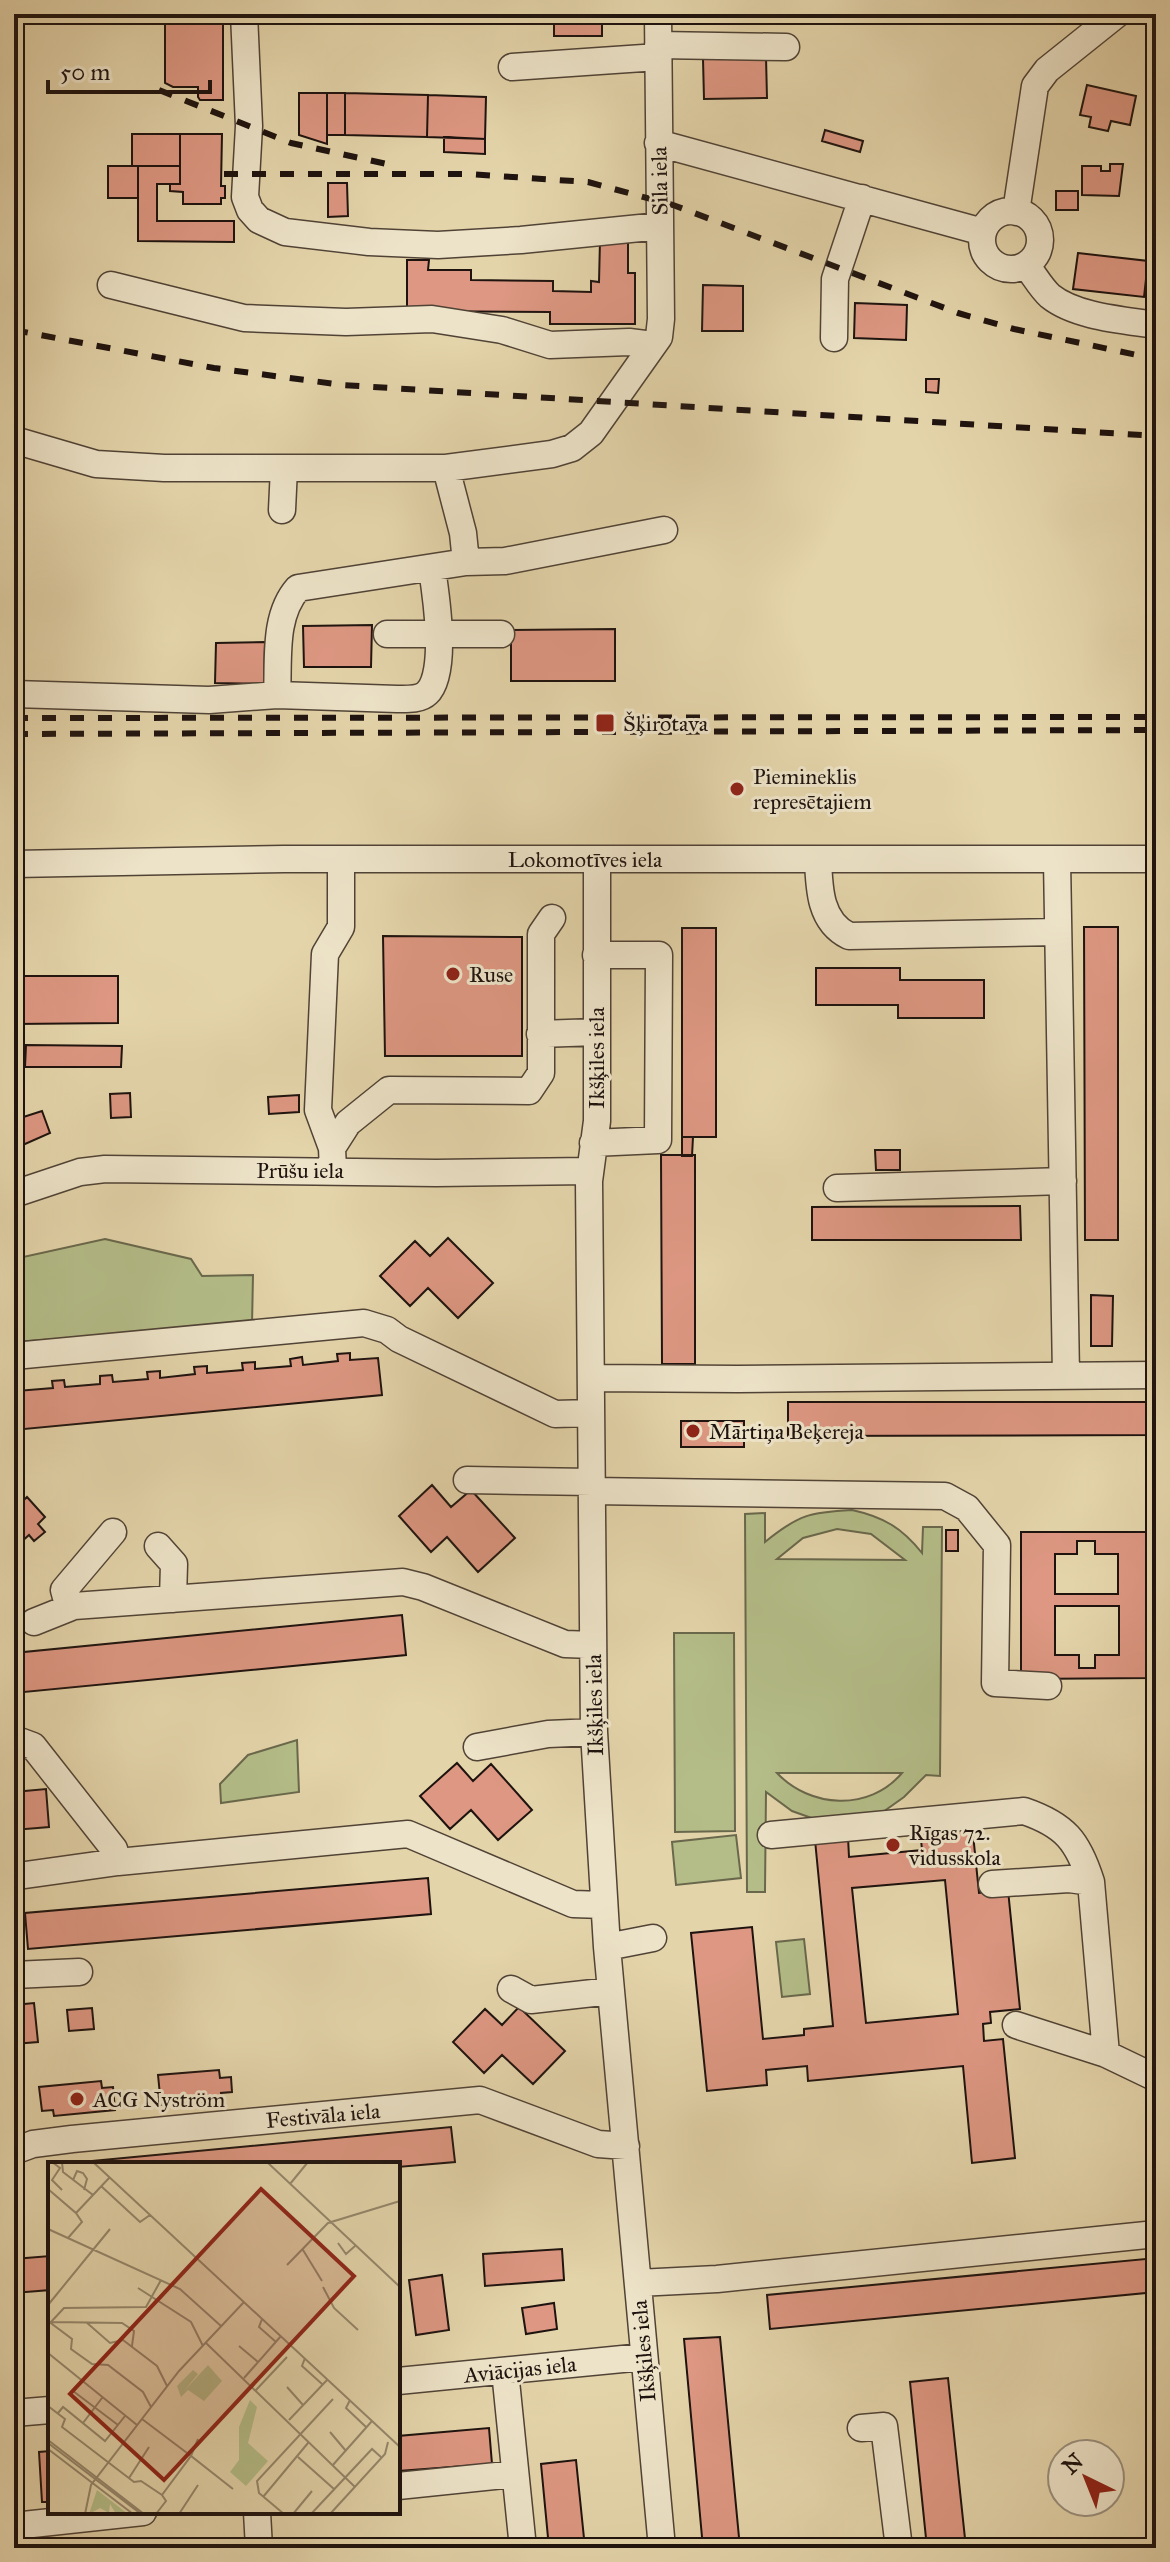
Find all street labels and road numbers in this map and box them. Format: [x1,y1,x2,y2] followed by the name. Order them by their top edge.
[645,146,674,216] street label: Sila iela
[508,846,663,873] street label: Lokomotīves iela
[583,1006,610,1109] street label: Ikšķiles iela
[256,1157,344,1184] street label: Prūšu iela
[580,1653,609,1756] street label: Ikšķiles iela
[265,2097,382,2134] street label: Festivāla iela
[626,2298,661,2403] street label: Ikšķiles iela
[461,2350,578,2389] street label: Aviācijas iela

